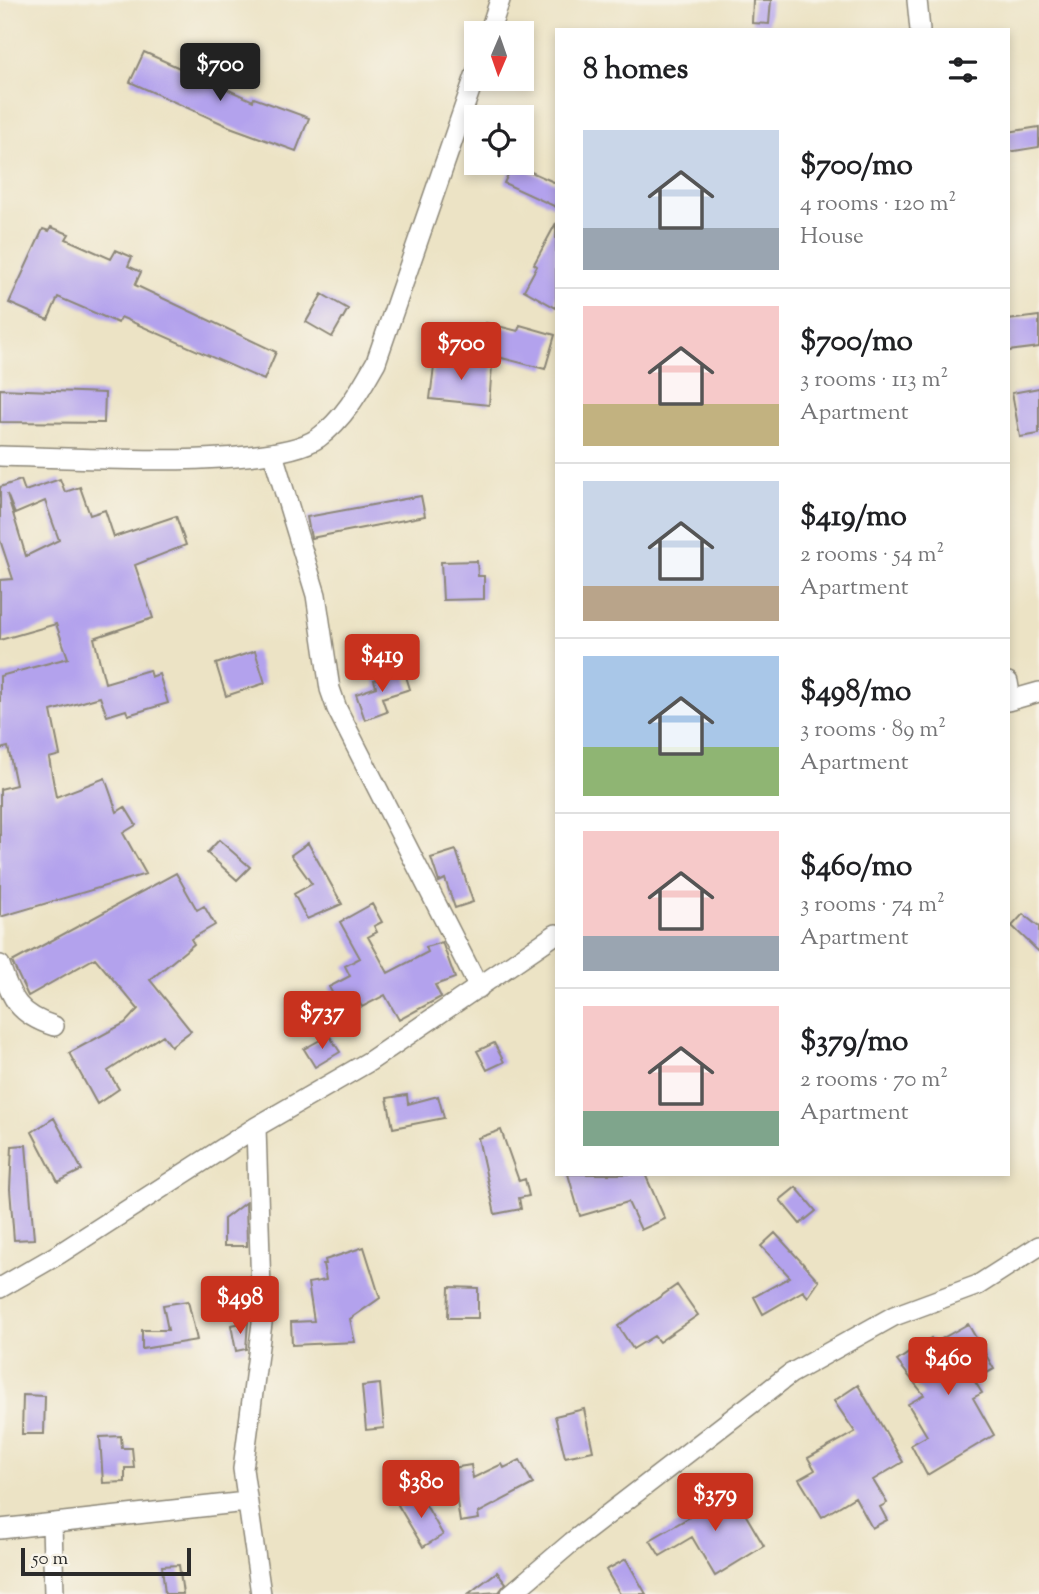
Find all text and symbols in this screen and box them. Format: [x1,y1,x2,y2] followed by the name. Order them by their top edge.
[464,21,534,91] north arrow
[464,21,534,175] map controls
[179,43,261,103] pin: $700
[196,49,244,82] text: $700
[583,49,688,92] text: 8 homes
[944,51,982,89] icon: filters
[464,105,534,175] button: locate
[800,145,913,188] text: $700/mo
[639,158,723,242] icon: home
[800,188,956,221] text: 4 rooms · 120 m²
[800,221,864,254] text: House
[800,321,913,364] text: $700/mo
[420,322,502,382] pin: $700
[437,328,485,361] text: $700
[639,334,723,418] icon: home
[800,364,948,397] text: 3 rooms · 113 m²
[800,397,909,430] text: Apartment
[800,496,907,539] text: $419/mo
[639,509,723,593] icon: home
[800,539,944,572] text: 2 rooms · 54 m²
[800,572,909,605] text: Apartment
[341,634,423,694] pin: $419
[361,640,403,673] text: $419
[800,671,911,714] text: $498/mo
[639,684,723,768] icon: home
[800,714,946,747] text: 3 rooms · 89 m²
[800,747,909,780] text: Apartment
[800,846,912,889] text: $460/mo
[639,859,723,943] icon: home
[800,889,945,922] text: 3 rooms · 74 m²
[800,922,909,955] text: Apartment
[281,992,363,1051] pin: $737
[300,997,344,1030] text: $737
[800,1021,908,1064] text: $379/mo
[639,1034,723,1118] icon: home
[800,1064,948,1097] text: 2 rooms · 70 m²
[800,1097,909,1130] text: Apartment
[199,1276,281,1336] pin: $498
[217,1282,263,1315] text: $498
[907,1338,989,1397] pin: $460
[924,1343,972,1376] text: $460
[380,1460,462,1520] pin: $380
[398,1466,444,1499] text: $380
[674,1474,756,1533] pin: $379
[693,1479,737,1512] text: $379
[21,1545,191,1577] scale bar
[32,1546,68,1573] text: 50 m

